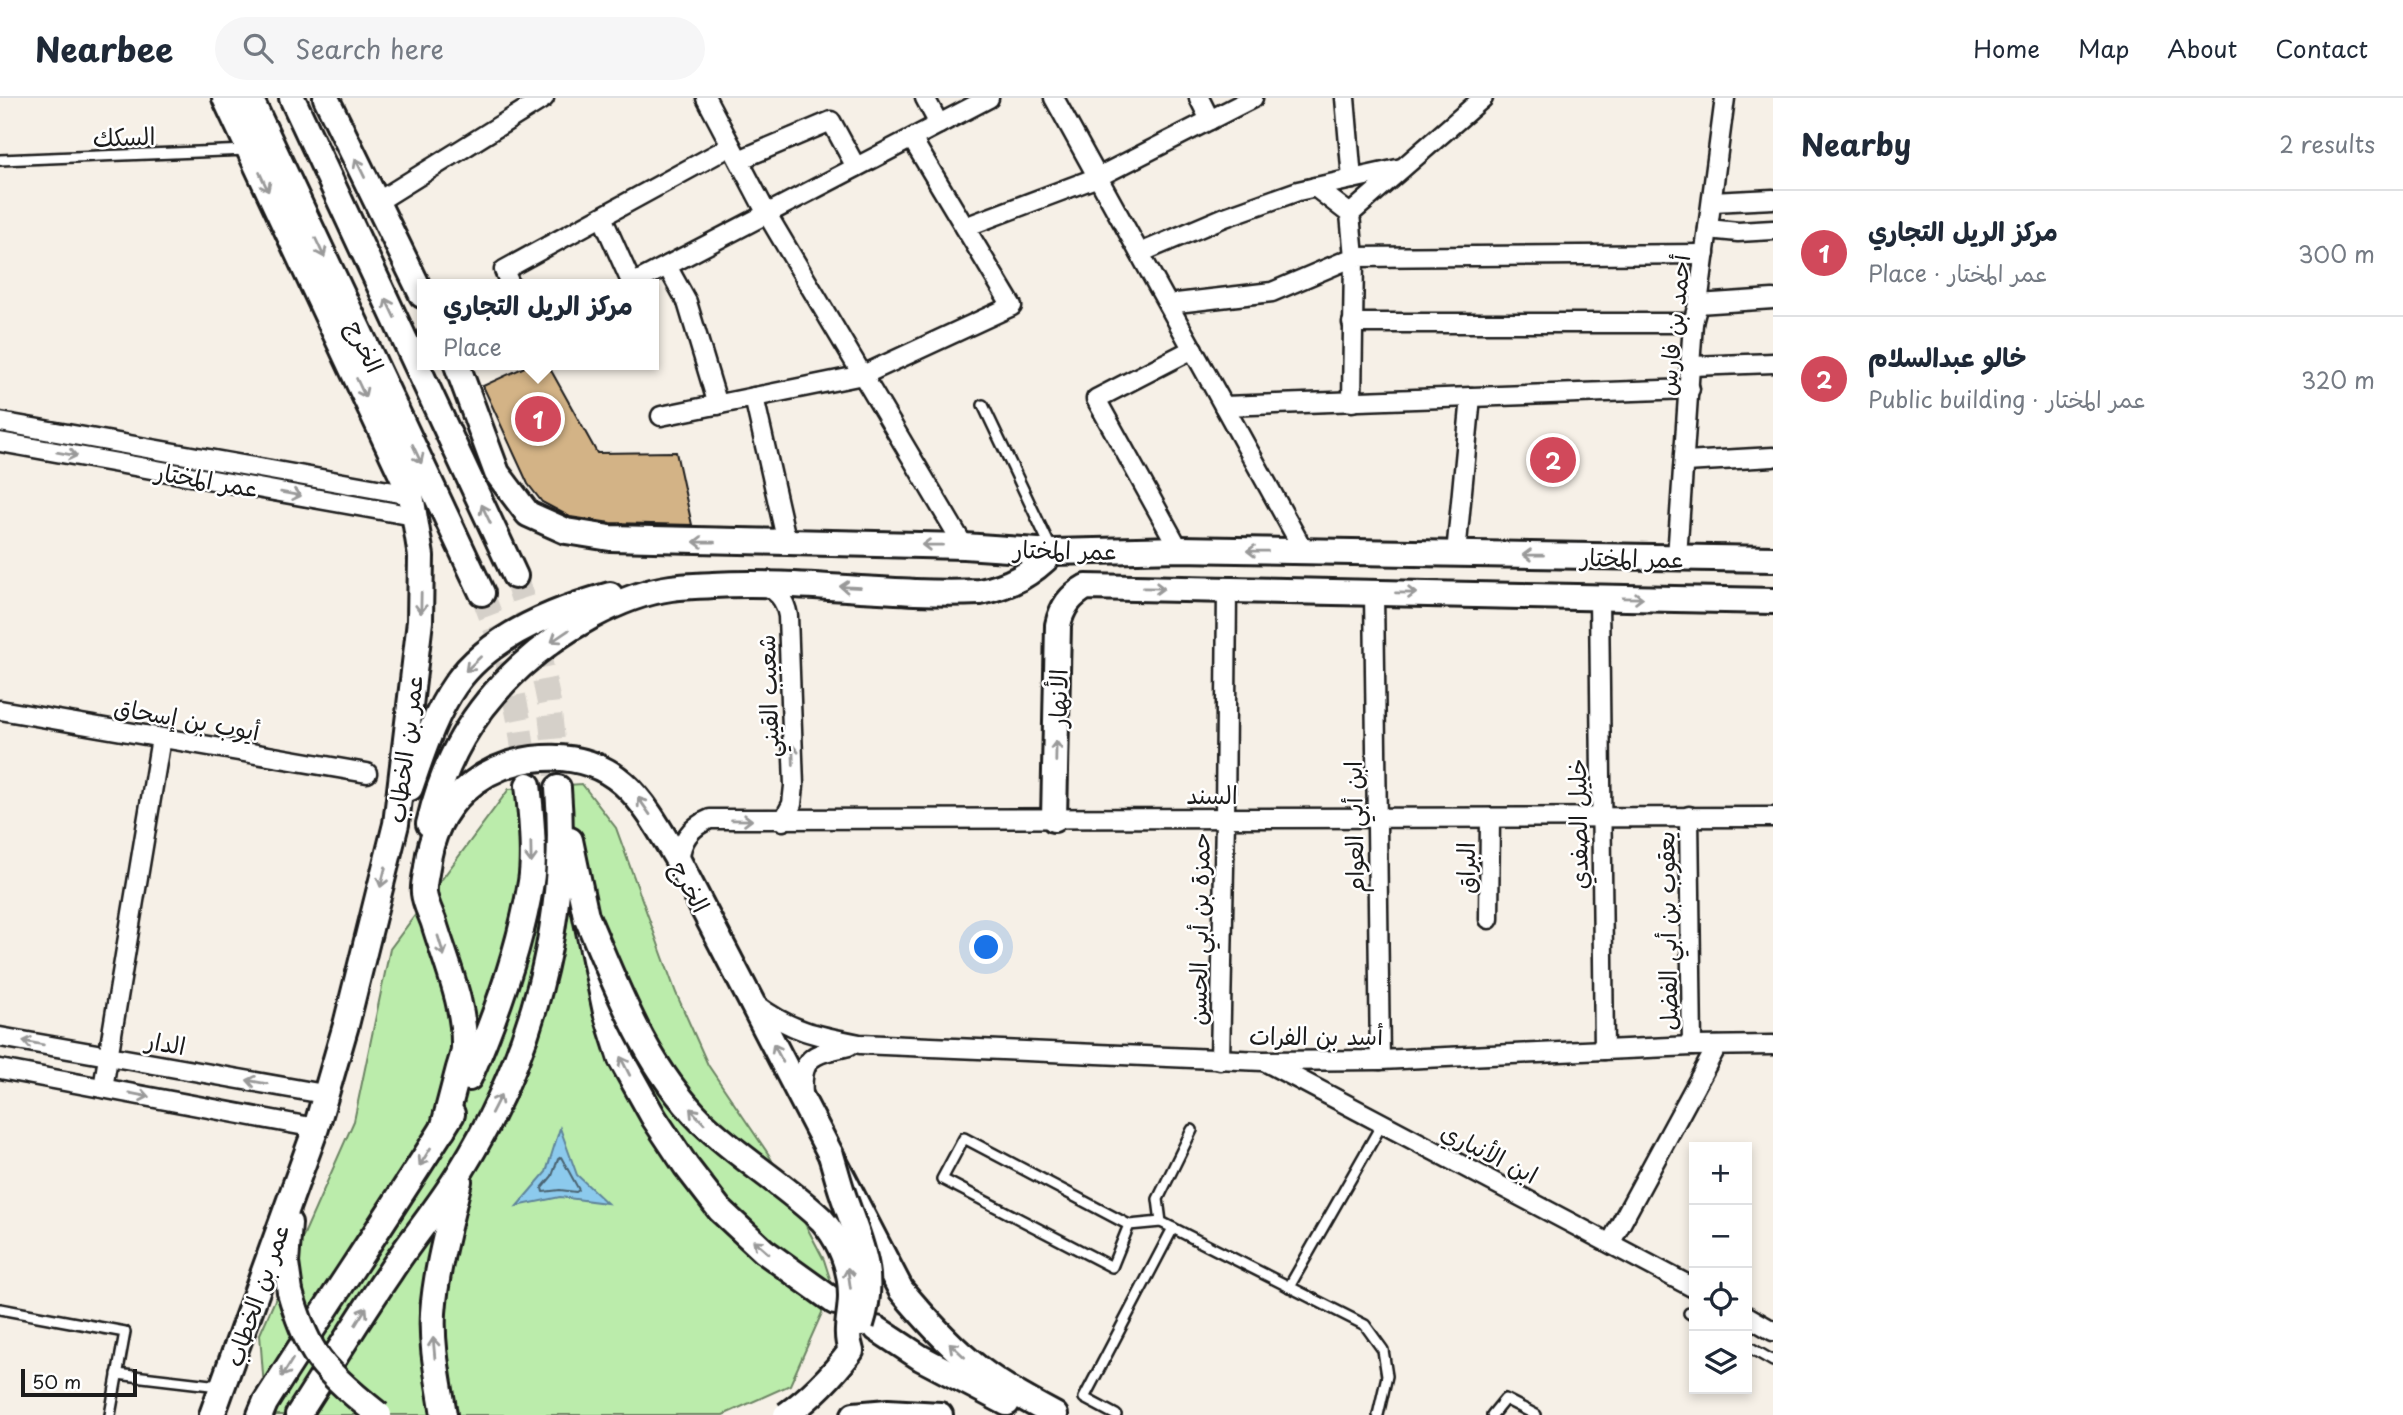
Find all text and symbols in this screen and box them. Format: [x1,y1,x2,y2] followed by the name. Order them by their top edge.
[215,17,705,80] search box
[35,23,173,73] text: Nearbee
[239,29,277,67] icon: search
[295,29,444,68] text: Search here
[1973,30,2040,66] text: Home
[2078,30,2129,66] text: Map
[2167,30,2237,66] text: About
[2275,30,2368,66] text: Contact
[92,117,156,155] street label: السكك
[1801,121,1911,166] text: Nearby
[2279,126,2375,161] text: 2 results
[353,158,366,179] one-way arrow
[258,171,271,192] one-way arrow
[1868,211,2058,250] text: مركز الريل التجاري
[1819,236,1830,271] text: 1
[2298,236,2375,271] text: 300 m
[314,237,327,259] one-way arrow
[1648,253,1698,397] street label: أحمد بن فارس
[1868,255,2047,290] text: Place · عمر المختار
[417,279,659,370] popup
[443,285,633,324] text: مركز الريل التجاري
[383,298,396,319] one-way arrow
[338,314,394,378] street label: الخرج
[443,329,502,364] text: Place
[1868,337,2026,376] text: خالو عبدالسلام
[1816,362,1832,397] text: 2
[2301,362,2375,397] text: 320 m
[354,377,368,398] one-way arrow
[1868,381,2145,416] text: Public building · عمر المختار
[515,393,561,445] pin: 1
[1530,434,1576,486] pin: 2
[411,443,424,464] one-way arrow
[55,448,78,461] one-way arrow
[151,452,261,506] street label: عمر المختار
[279,488,302,501] one-way arrow
[479,504,492,526] one-way arrow
[1011,530,1117,568] street label: عمر المختار
[693,535,716,548] one-way arrow
[1578,538,1684,576] street label: عمر المختار
[920,539,943,552] one-way arrow
[1246,544,1269,558] one-way arrow
[1522,548,1545,562] one-way arrow
[839,581,862,594] one-way arrow
[1142,582,1165,595] one-way arrow
[1394,587,1417,600] one-way arrow
[1622,591,1645,605] one-way arrow
[414,592,427,615] one-way arrow
[551,629,570,643] one-way arrow
[747,634,792,758] street label: شعيب القيني
[465,656,482,673] one-way arrow
[1038,669,1076,729] street label: الأنهار
[377,673,431,825] street label: عمر بن الخطاب
[111,687,263,749] street label: أيوب بن إسحاق
[1049,740,1062,763] one-way arrow
[787,744,800,767] one-way arrow
[1558,758,1597,890] street label: خليل الصفدي
[1334,760,1377,893] street label: ابن أبي العوام
[1186,776,1238,812] street label: السند
[637,797,651,816] one-way arrow
[730,813,753,827] one-way arrow
[1646,831,1691,1031] street label: يعقوب بن أبي الفضل
[1178,832,1223,1026] street label: حمزة بن أبي الحسن
[524,841,538,864] one-way arrow
[1447,842,1483,894] street label: البراق
[662,854,720,918] street label: الخرج
[376,865,389,888] one-way arrow
[969,930,1003,964] your location
[435,935,448,957] one-way arrow
[1249,1017,1383,1053] street label: أسد بن الفرات
[141,1020,189,1063] street label: الدار
[22,1036,45,1049] one-way arrow
[770,1043,784,1064] one-way arrow
[618,1056,632,1077] one-way arrow
[246,1075,269,1088] one-way arrow
[127,1089,150,1103] one-way arrow
[490,1094,504,1115] one-way arrow
[689,1108,706,1125] one-way arrow
[1435,1112,1545,1193] street label: ابن الأنباري
[1689,1142,1752,1394] map controls
[1689,1142,1752,1205] button: +
[418,1147,433,1166] one-way arrow
[1689,1205,1752,1268] button: −
[215,1219,297,1371] street label: عمر بن الخطاب
[752,1239,770,1255] one-way arrow
[842,1267,855,1290] one-way arrow
[1689,1268,1752,1331] button: locate
[354,1307,369,1326] one-way arrow
[1689,1331,1752,1394] button: layers
[427,1337,440,1359] one-way arrow
[949,1342,966,1359] one-way arrow
[279,1357,293,1377] one-way arrow
[21,1366,136,1398] scale bar
[32,1367,81,1395] text: 50 m

